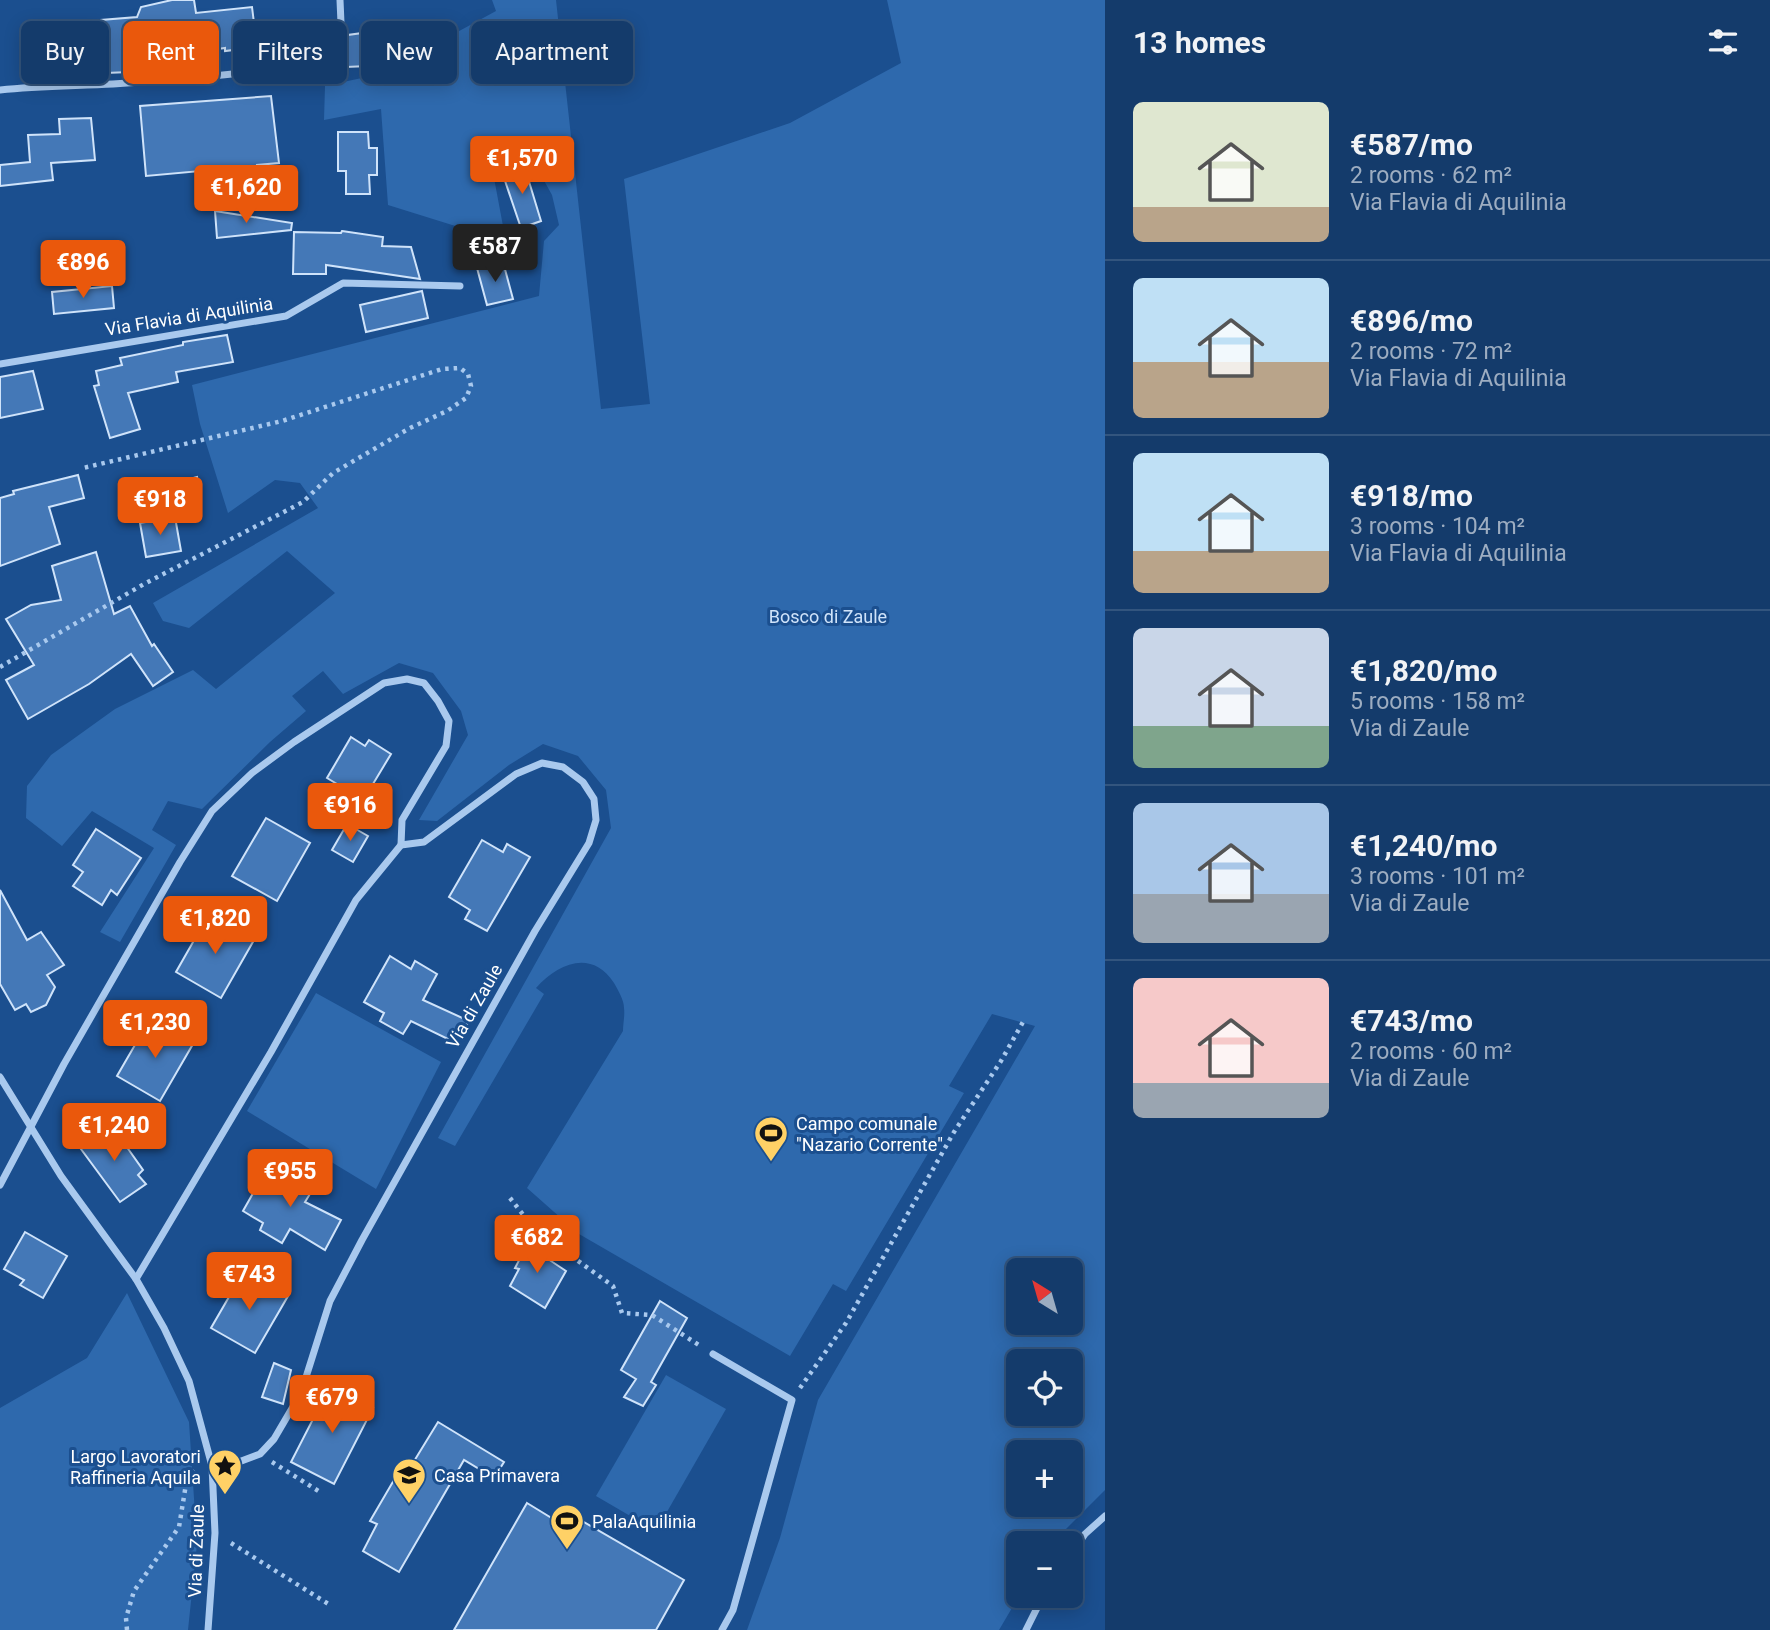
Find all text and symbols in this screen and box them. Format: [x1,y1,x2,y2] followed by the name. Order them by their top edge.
[21,21,109,84] chip: Buy
[123,21,219,84] chip: Rent
[233,21,347,84] chip: Filters
[361,21,457,84] chip: New
[471,21,633,84] chip: Apartment
[1704,23,1742,61] icon: filters
[1133,25,1266,60] text: 13 homes
[1350,127,1473,162] text: €587/mo
[1189,130,1273,214] icon: home
[465,136,579,196] pin: €1,570
[486,145,558,172] text: €1,570
[1350,162,1512,189] text: 2 rooms · 62 m²
[189,166,303,225] pin: €1,620
[210,174,282,201] text: €1,620
[1350,189,1567,216] text: Via Flavia di Aquilinia
[454,224,536,284] pin: €587
[469,233,521,260] text: €587
[42,240,124,300] pin: €896
[57,249,109,276] text: €896
[104,292,274,340] street label: Via Flavia di Aquilinia
[1350,303,1473,338] text: €896/mo
[1189,306,1273,390] icon: home
[1350,338,1512,365] text: 2 rooms · 72 m²
[1350,365,1567,392] text: Via Flavia di Aquilinia
[119,477,201,537] pin: €918
[1350,478,1473,513] text: €918/mo
[1189,481,1273,565] icon: home
[134,486,186,513] text: €918
[1350,513,1525,540] text: 3 rooms · 104 m²
[1350,540,1567,567] text: Via Flavia di Aquilinia
[769,606,887,627] park label: Bosco di Zaule
[1350,653,1498,688] text: €1,820/mo
[1189,656,1273,740] icon: home
[1350,688,1525,715] text: 5 rooms · 158 m²
[1350,715,1469,742] text: Via di Zaule
[309,784,391,843] pin: €916
[324,792,376,819] text: €916
[1350,828,1498,863] text: €1,240/mo
[1189,831,1273,915] icon: home
[1350,863,1525,890] text: 3 rooms · 101 m²
[1350,890,1469,917] text: Via di Zaule
[158,897,272,956] pin: €1,820
[179,905,251,932] text: €1,820
[442,960,506,1052] street label: Via di Zaule
[98,1000,212,1060] pin: €1,230
[1350,1003,1473,1038] text: €743/mo
[1189,1006,1273,1090] icon: home
[119,1009,191,1036] text: €1,230
[1350,1038,1512,1065] text: 2 rooms · 60 m²
[1350,1065,1469,1092] text: Via di Zaule
[57,1104,171,1163] pin: €1,240
[78,1112,150,1139] text: €1,240
[796,1113,943,1155] place label: Campo comunale "Nazario Corrente"
[752,1114,790,1163] sports icon: Campo comunale "Nazario Corrente"
[249,1150,331,1209] pin: €955
[264,1158,316,1185] text: €955
[496,1216,578,1275] pin: €682
[511,1224,563,1251] text: €682
[208,1252,290,1312] pin: €743
[1006,1258,1083,1335] north arrow
[1006,1258,1083,1608] map controls
[223,1261,275,1288] text: €743
[1006,1349,1083,1426] button: locate
[291,1376,373,1435] pin: €679
[306,1384,358,1411] text: €679
[1006,1440,1083,1517] button: +
[70,1446,201,1488] place label: Largo Lavoratori Raffineria Aquila
[206,1447,244,1496] place icon: Largo Lavoratori Raffineria Aquila
[390,1456,428,1505] school or university icon: Casa Primavera
[434,1465,560,1486] place label: Casa Primavera
[548,1502,586,1551] sports icon: PalaAquilinia
[184,1504,208,1598] street label: Via di Zaule
[592,1511,696,1532] place label: PalaAquilinia
[1006,1531,1083,1608] button: −

